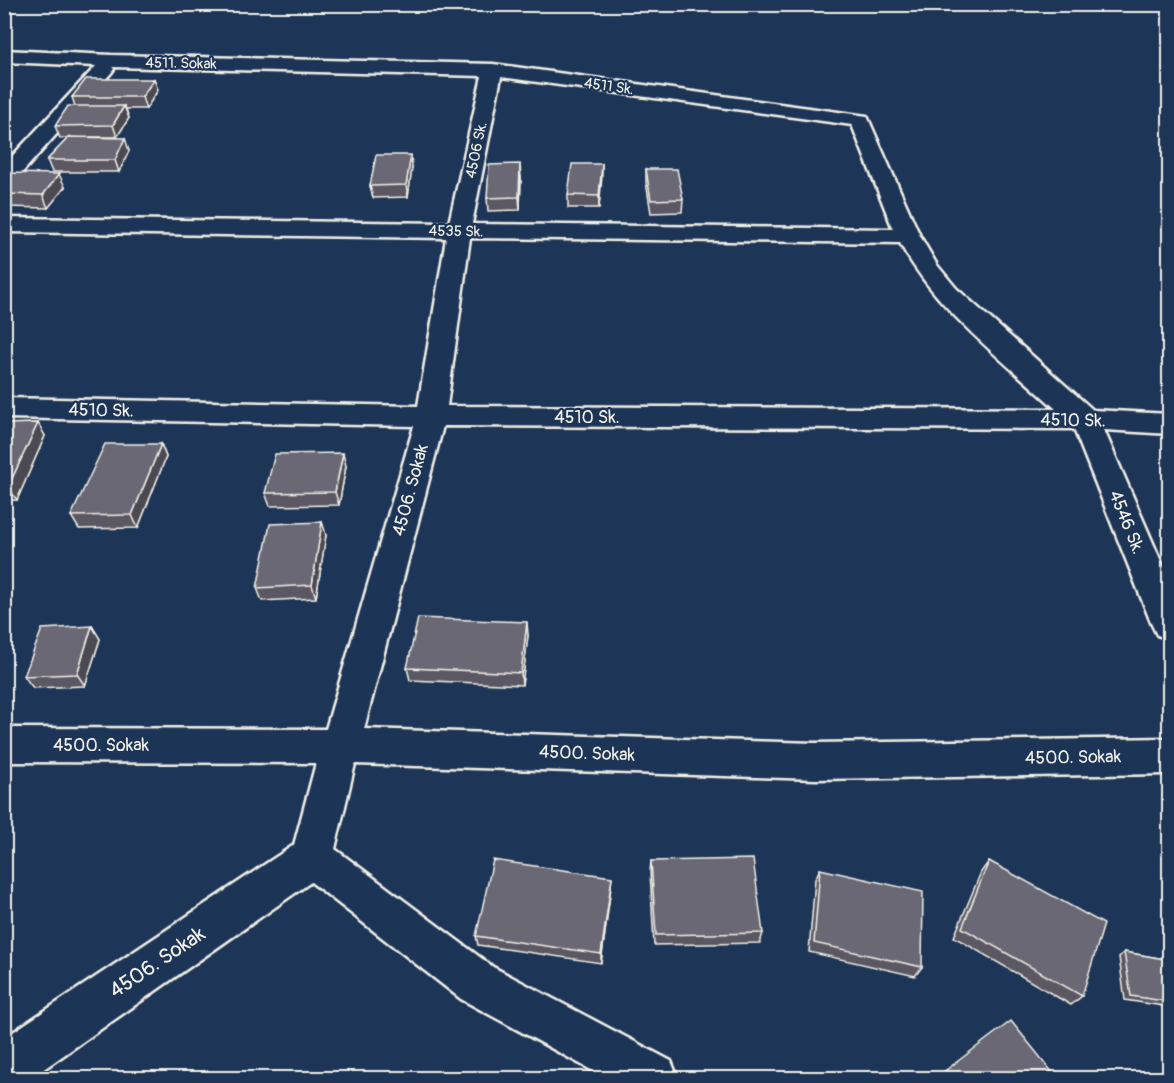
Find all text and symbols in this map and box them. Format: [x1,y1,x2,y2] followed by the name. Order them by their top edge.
[145,53,218,74] street label: 4511. Sokak
[583,74,635,99] street label: 4511 Sk.
[461,120,492,180] street label: 4506 Sk.
[428,222,484,241] street label: 4535 Sk.
[68,398,134,423] street label: 4510 Sk.
[554,406,620,429] street label: 4510 Sk.
[1040,408,1106,433] street label: 4510 Sk.
[387,441,434,539] street label: 4506. Sokak
[1103,487,1150,558] street label: 4546 Sk.
[53,734,150,757] street label: 4500. Sokak
[539,740,636,767] street label: 4500. Sokak
[1025,745,1122,770] street label: 4500. Sokak
[104,920,211,1004] street label: 4506. Sokak

